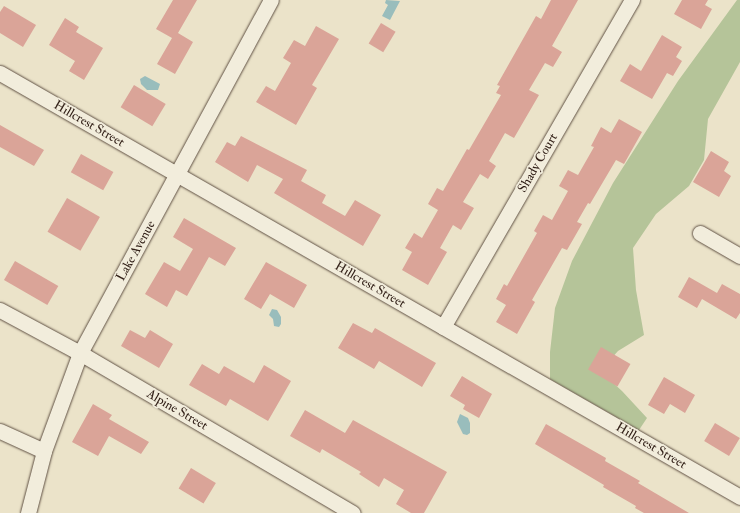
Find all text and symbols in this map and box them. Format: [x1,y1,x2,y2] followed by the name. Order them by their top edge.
[51,98,127,150] street label: Hillcrest Street
[515,131,561,195] street label: Shady Court
[113,218,159,284] street label: Lake Avenue
[332,259,408,311] street label: Hillcrest Street
[144,386,210,434] street label: Alpine Street
[613,420,689,472] street label: Hillcrest Street

